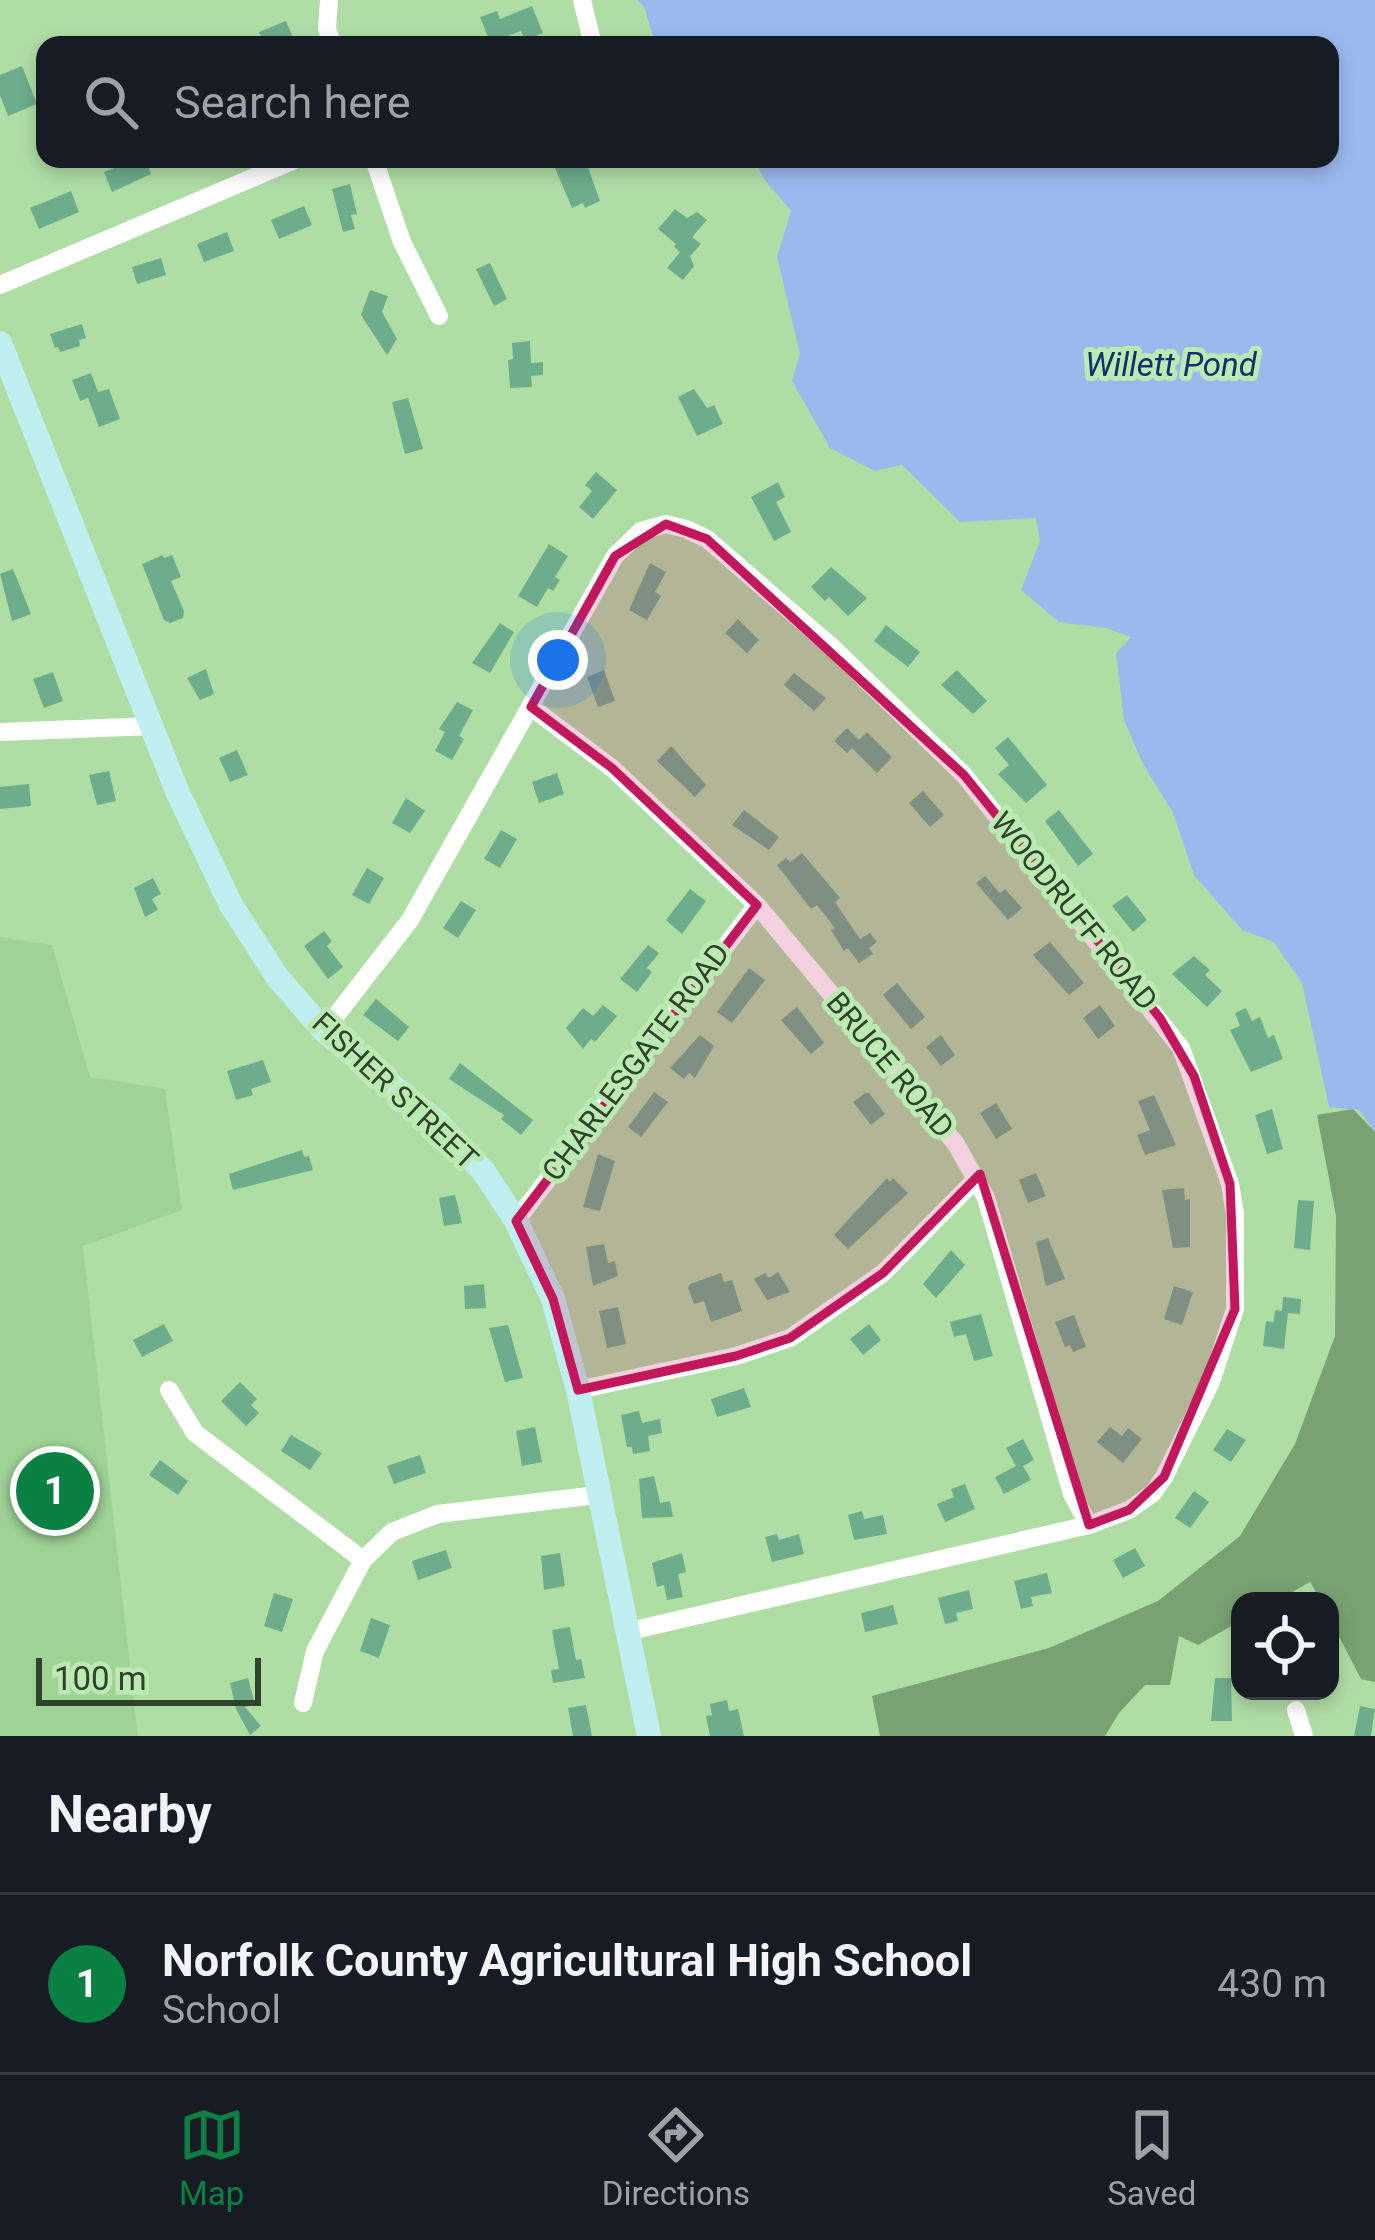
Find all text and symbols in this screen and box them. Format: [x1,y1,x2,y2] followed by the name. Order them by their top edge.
[36,36,1339,168] search box
[78,69,144,135] icon: search
[174,76,411,129] text: Search here
[1085,345,1258,384] water label: Willett Pond
[528,630,588,690] your location
[984,805,1165,1017] street label: WOODRUFF ROAD
[535,936,736,1188] street label: CHARLESGATE ROAD
[820,985,961,1144] street label: BRUCE ROAD
[305,1005,485,1176] street label: FISHER STREET
[16,1446,94,1536] pin: 1
[1231,1592,1339,1700] map controls
[1231,1592,1339,1700] button: locate
[36,1652,261,1705] scale bar
[54,1659,147,1698] text: 100 m
[48,1785,212,1844] text: Nearby
[162,1934,972,1987] text: Norfolk County Agricultural High School
[76,1961,98,2007] text: 1
[1217,1961,1327,2007] text: 430 m
[162,1987,281,2033] text: School
[179,2102,245,2213] tab: Map
[602,2102,750,2213] tab: Directions
[1107,2102,1196,2213] tab: Saved

